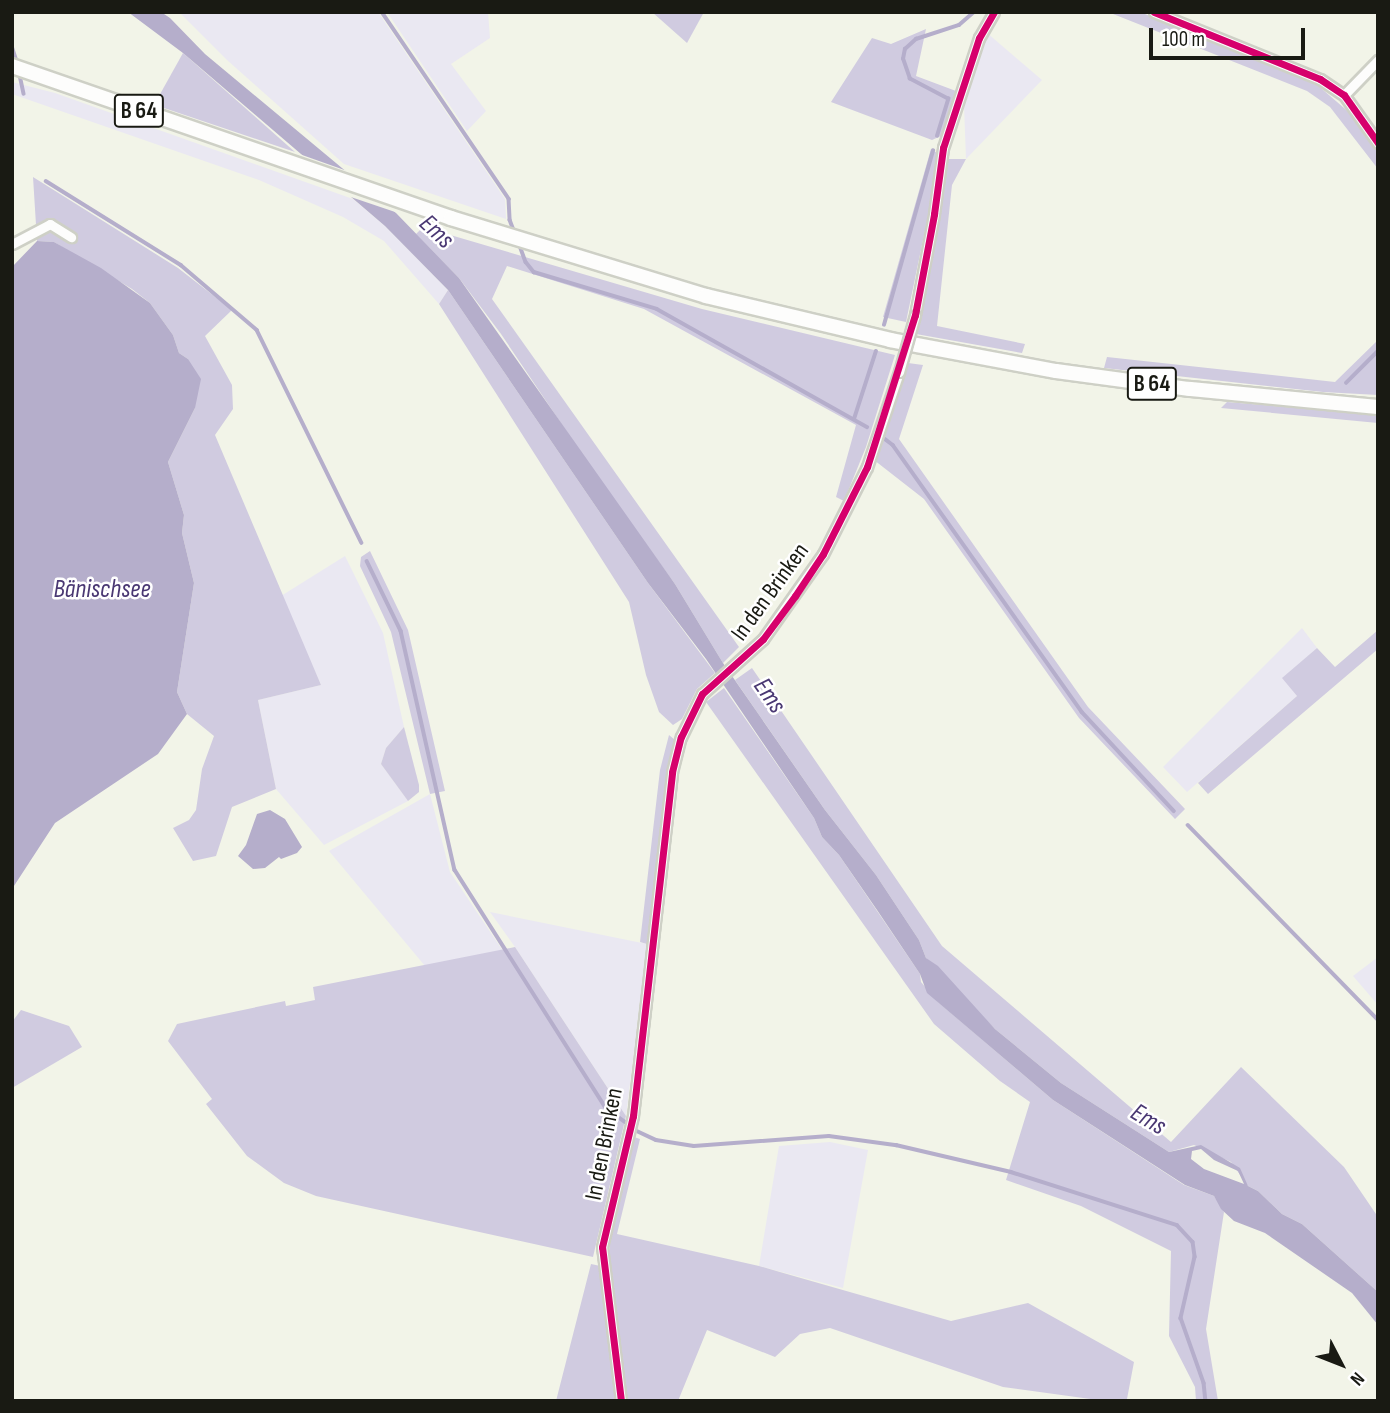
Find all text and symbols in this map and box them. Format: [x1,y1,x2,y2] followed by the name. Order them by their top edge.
[1152,14,1308,58] scale bar
[1162,27,1205,52] text: 100 m
[113,92,165,130] road number: B 64
[412,208,460,256] water label: Ems
[1126,364,1178,404] road number: B 64
[725,538,815,646] street label: In den Brinken
[53,574,151,606] water label: Bänischsee
[746,672,792,720] water label: Ems
[579,1085,629,1203] street label: In den Brinken
[1125,1097,1171,1143] water label: Ems
[1306,1329,1376,1399] north arrow
[1345,1367,1369,1390] text: N

